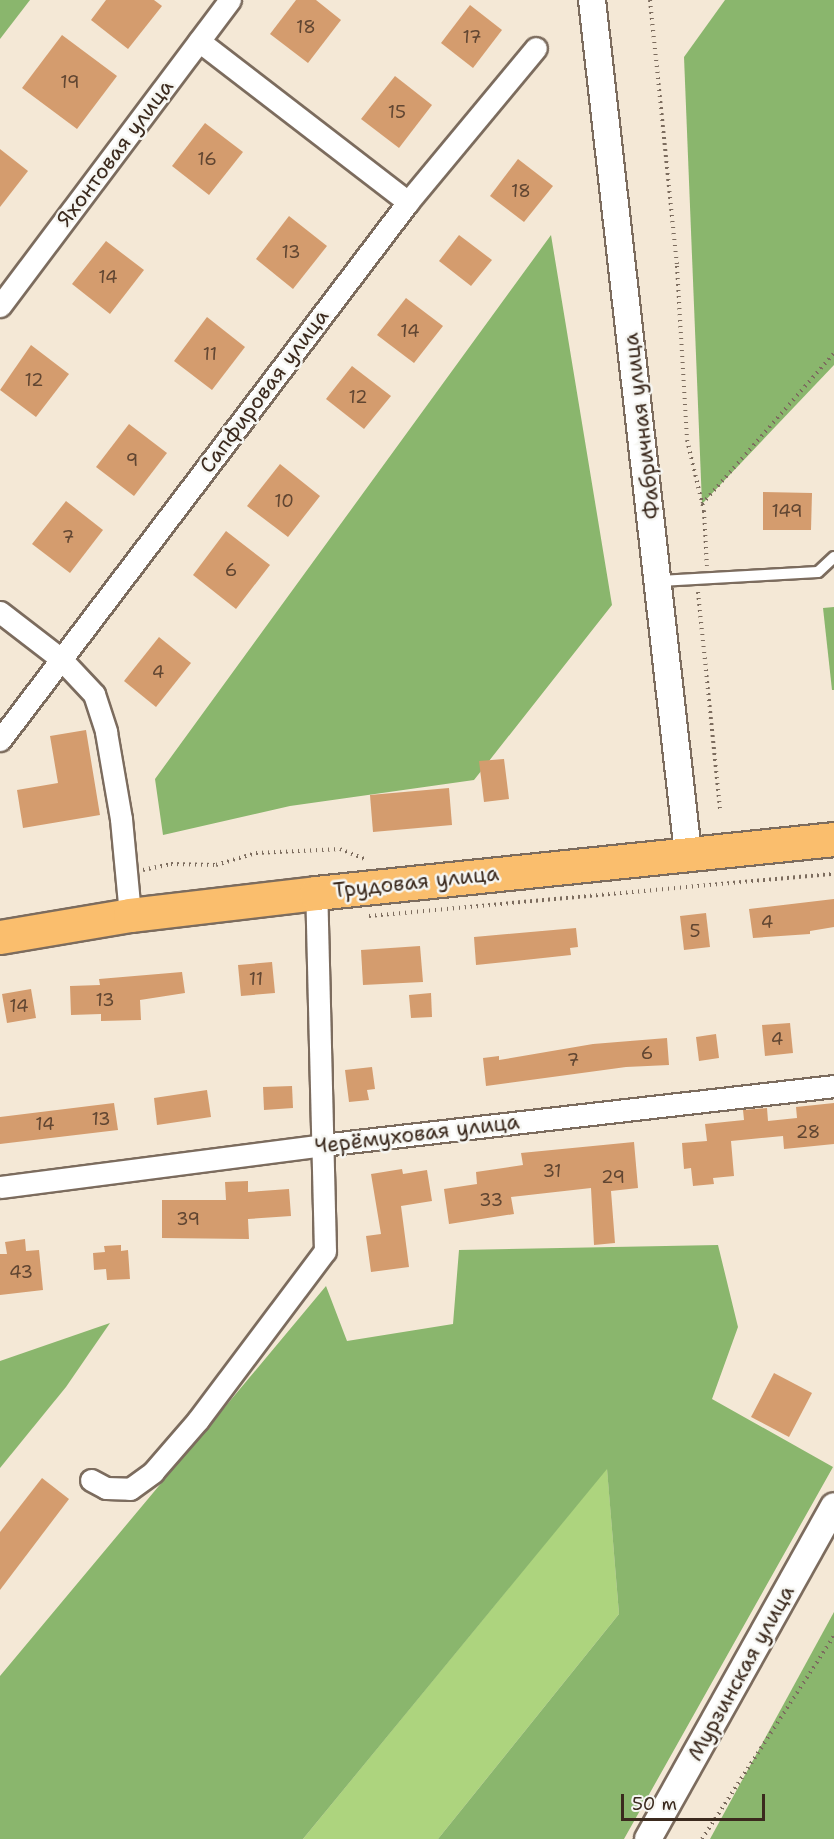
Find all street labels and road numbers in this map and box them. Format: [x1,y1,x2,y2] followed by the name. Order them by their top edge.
[51,74,179,232] street label: Яхонтовая улица
[194,304,334,478] street label: Сапфировая улица
[618,331,666,521] street label: Фабричная улица
[332,861,500,903] street label: Трудовая улица
[313,1109,521,1159] street label: Черёмуховая улица
[682,1581,800,1765] street label: Мурзинская улица

